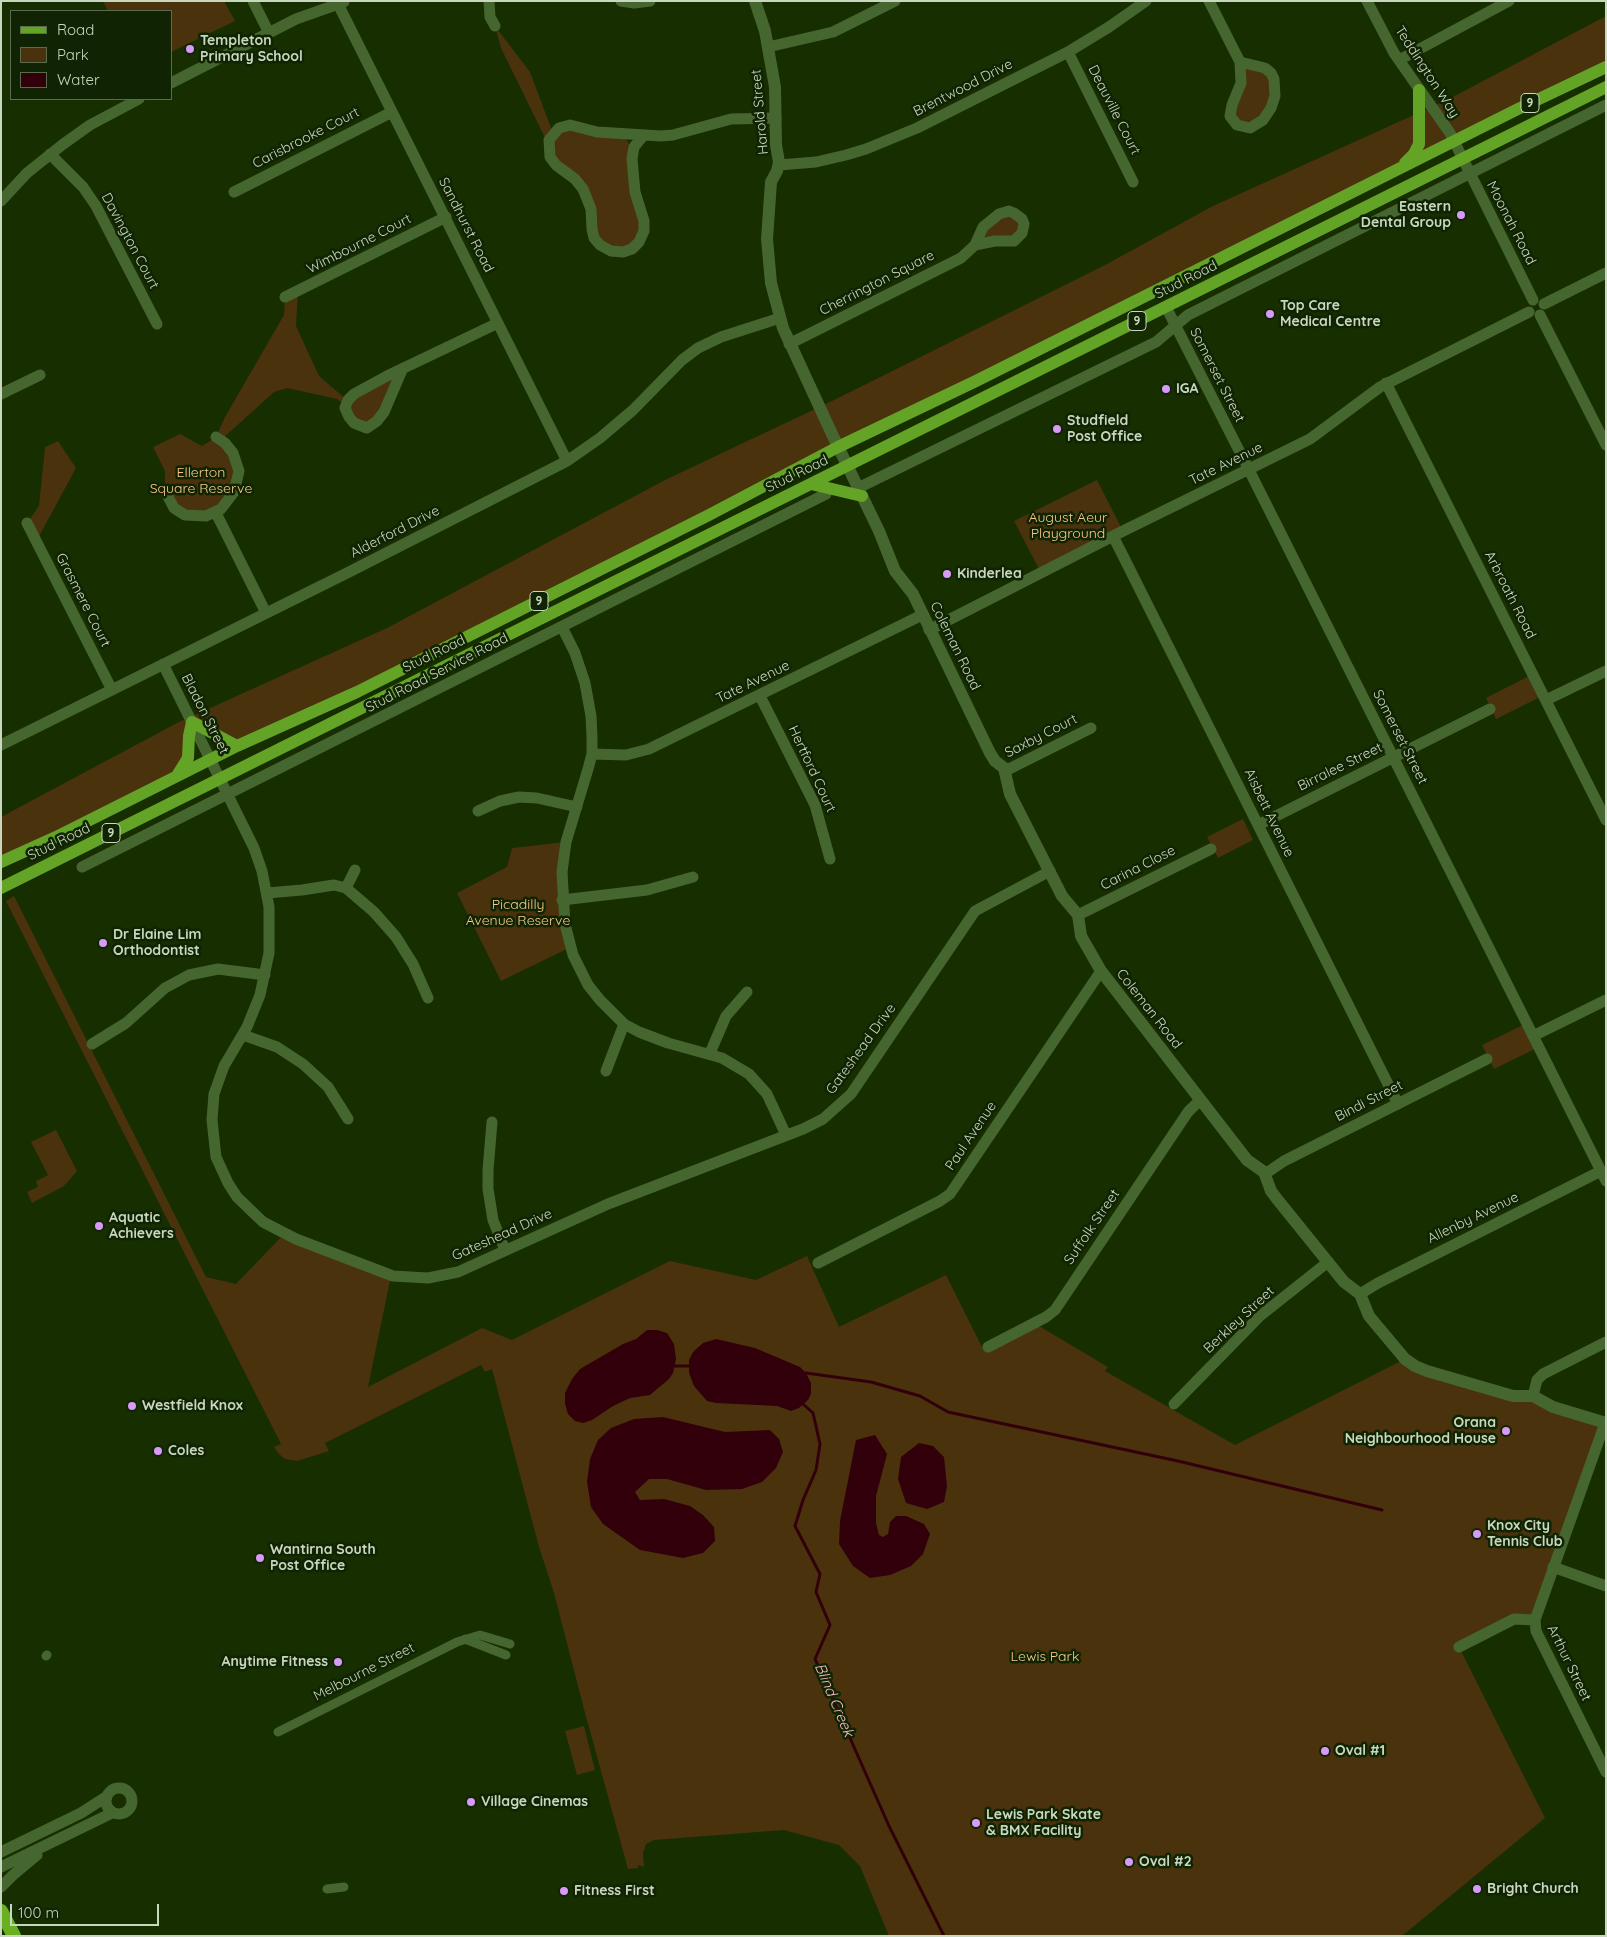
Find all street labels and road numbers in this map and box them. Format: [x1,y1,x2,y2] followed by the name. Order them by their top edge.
[1391,23,1463,121] street label: Teddington Way
[911,56,1015,120] street label: Brentwood Drive
[1084,62,1144,158] street label: Deauville Court
[748,69,772,155] street label: Harold Street
[1521,94,1539,112] road number: 9
[250,104,362,172] street label: Carisbrooke Court
[435,175,497,275] street label: Sandhurst Road
[1483,178,1539,268] street label: Moonah Road
[98,190,162,292] street label: Davington Court
[304,210,414,278] street label: Wimbourne Court
[817,247,937,319] street label: Cherrington Square
[1152,257,1220,303] street label: Stud Road
[1128,312,1146,331] road number: 9
[1186,325,1248,425] street label: Somerset Street
[1186,439,1266,489] street label: Tate Avenue
[763,452,831,496] street label: Stud Road
[348,502,442,562] street label: Alderford Drive
[1481,548,1539,642] street label: Arbroath Road
[52,550,114,650] street label: Grasmere Court
[530,592,548,610] road number: 9
[926,599,984,693] street label: Coleman Road
[363,630,511,716] street label: Stud Road Service Road
[400,632,468,676] street label: Stud Road
[713,657,793,707] street label: Tate Avenue
[178,671,232,757] street label: Bladon Street
[1369,687,1431,787] street label: Somerset Street
[1002,711,1080,761] street label: Saxby Court
[785,723,839,815] street label: Hertford Court
[1295,739,1385,795] street label: Birralee Street
[1240,766,1298,860] street label: Aisbett Avenue
[25,820,93,864] street label: Stud Road
[102,824,120,842] road number: 9
[1098,842,1178,894] street label: Carina Close
[1113,966,1185,1052] street label: Coleman Road
[822,1000,900,1098] street label: Gateshead Drive
[1332,1077,1406,1125] street label: Bindi Street
[942,1098,1000,1174] street label: Paul Avenue
[1061,1186,1123,1268] street label: Suffolk Street
[1425,1189,1521,1247] street label: Allenby Avenue
[449,1205,555,1265] street label: Gateshead Drive
[1200,1283,1278,1357] street label: Berkley Street
[1543,1622,1595,1704] street label: Arthur Street
[311,1639,417,1705] street label: Melbourne Street

